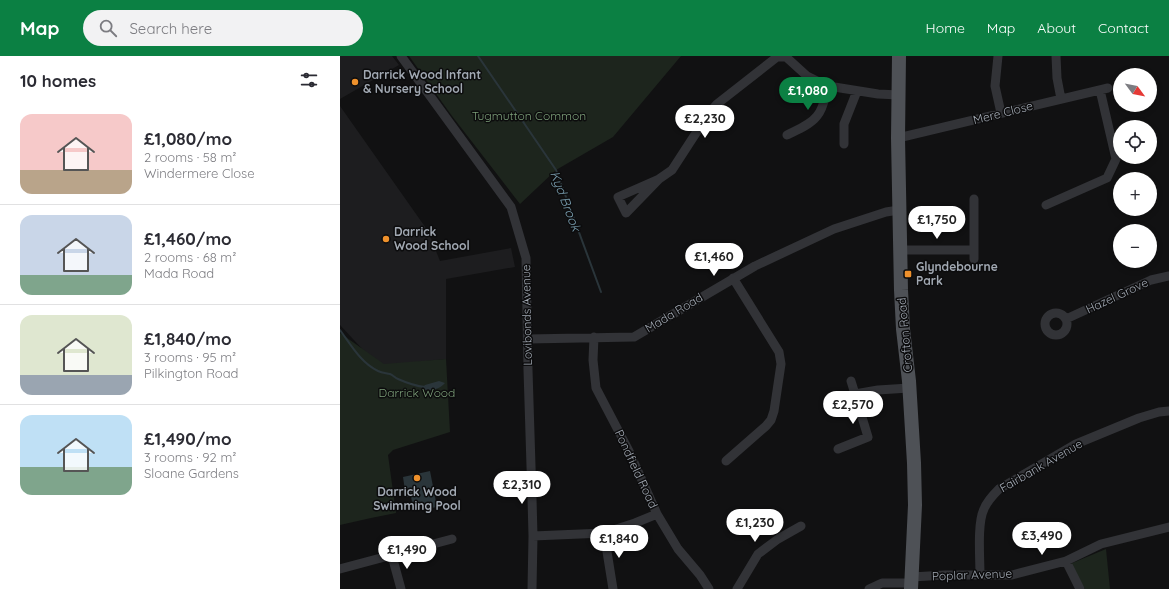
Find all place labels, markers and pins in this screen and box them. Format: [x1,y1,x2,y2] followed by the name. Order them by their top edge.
[363,67,481,96] place label: Darrick Wood Infant & Nursery School
[350,77,360,87] marker: Darrick Wood Infant & Nursery School
[775,77,841,111] pin: £1,080
[672,105,738,139] pin: £2,230
[904,206,970,240] pin: £1,750
[394,224,470,253] place label: Darrick Wood School
[381,234,391,244] marker: Darrick Wood School
[681,243,747,277] pin: £1,460
[916,259,998,288] place label: Glyndebourne Park
[903,269,913,279] marker: Glyndebourne Park
[820,391,886,425] pin: £2,570
[489,471,555,505] pin: £2,310
[412,473,422,483] marker: Darrick Wood Swimming Pool
[373,484,461,513] place label: Darrick Wood Swimming Pool
[722,509,788,543] pin: £1,230
[1009,522,1075,556] pin: £3,490
[586,525,652,559] pin: £1,840
[374,536,440,570] pin: £1,490

